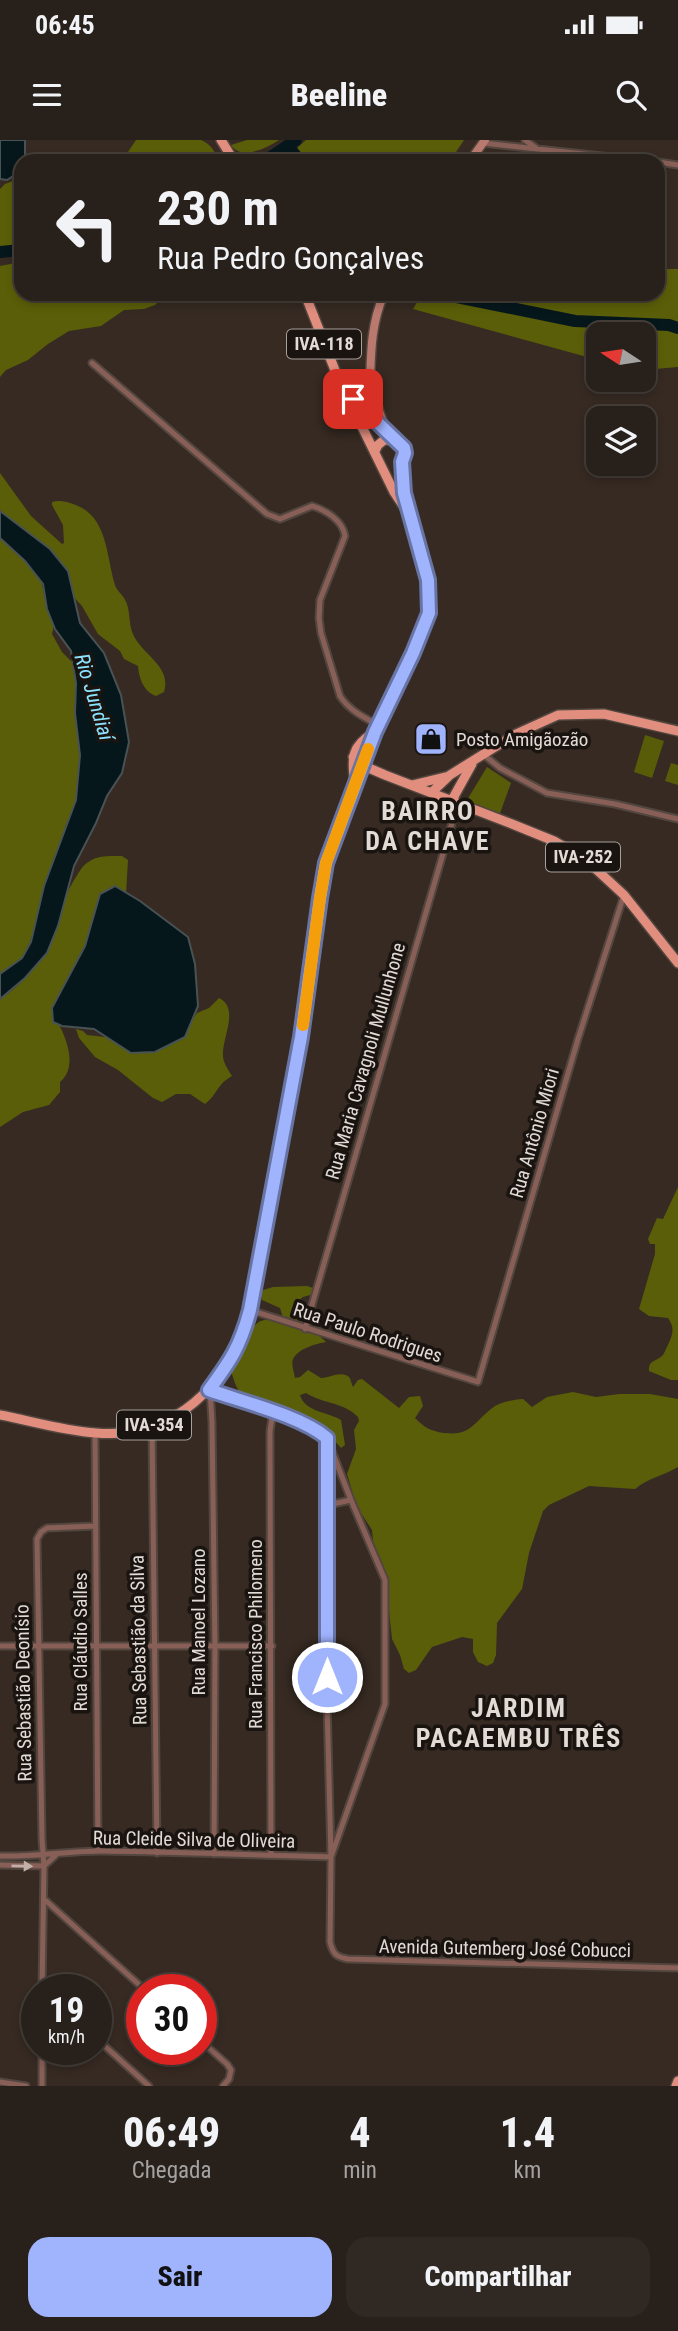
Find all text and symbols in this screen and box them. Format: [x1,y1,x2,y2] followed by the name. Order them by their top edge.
[35,10,95,40] text: 06:45
[28,76,66,114] icon: menu
[291,76,387,114] text: Beeline
[612,76,650,114] icon: search
[157,180,279,237] text: 230 m
[42,182,133,273] icon: left
[157,239,424,277] text: Rua Pedro Gonçalves
[586,322,656,392] north arrow
[586,322,656,476] map controls
[287,330,361,358] road number: IVA-118
[323,369,383,429] pin
[334,380,372,418] icon: arrive
[586,406,656,476] button: layers
[69,651,119,746] water label: Rio Jundiaí
[412,720,450,758] shop icon: Posto Amigãozão
[456,728,588,751] place label: Posto Amigãozão
[365,796,491,856] district label: BAIRRO DA CHAVE
[546,842,620,872] road number: IVA-252
[321,940,410,1182] street label: Rua Maria Cavagnoli Mullunhone
[505,1066,564,1201] street label: Rua Antônio Miori
[291,1298,445,1367] street label: Rua Paulo Rodrigues
[117,1410,191,1440] road number: IVA-354
[244,1539,267,1729] street label: Rua Francisco Philomeno
[187,1548,210,1696] street label: Rua Manoel Lozano
[126,1555,151,1725] street label: Rua Sebastião da Silva
[69,1572,92,1712] street label: Rua Cláudio Salles
[10,1604,37,1782] street label: Rua Sebastião Deonísio
[290,1640,364,1714] position arrow
[416,1693,622,1753] district label: JARDIM PACAEMBU TRÊS
[93,1826,295,1853] street label: Rua Cleide Silva de Oliveira
[11,1860,33,1871] one-way arrow
[379,1935,631,1962] street label: Avenida Gutemberg José Cobucci
[126,1974,217,2065] speed limit sign: 30
[49,1990,84,2031] text: 19
[48,2026,85,2047] text: km/h
[123,2108,220,2157] text: 06:49
[349,2108,371,2157] text: 4
[500,2108,555,2157] text: 1.4
[132,2157,211,2184] text: Chegada
[343,2157,377,2184] text: min
[514,2157,541,2184] text: km
[28,2237,332,2317] button: Sair
[346,2237,650,2317] button: Compartilhar

